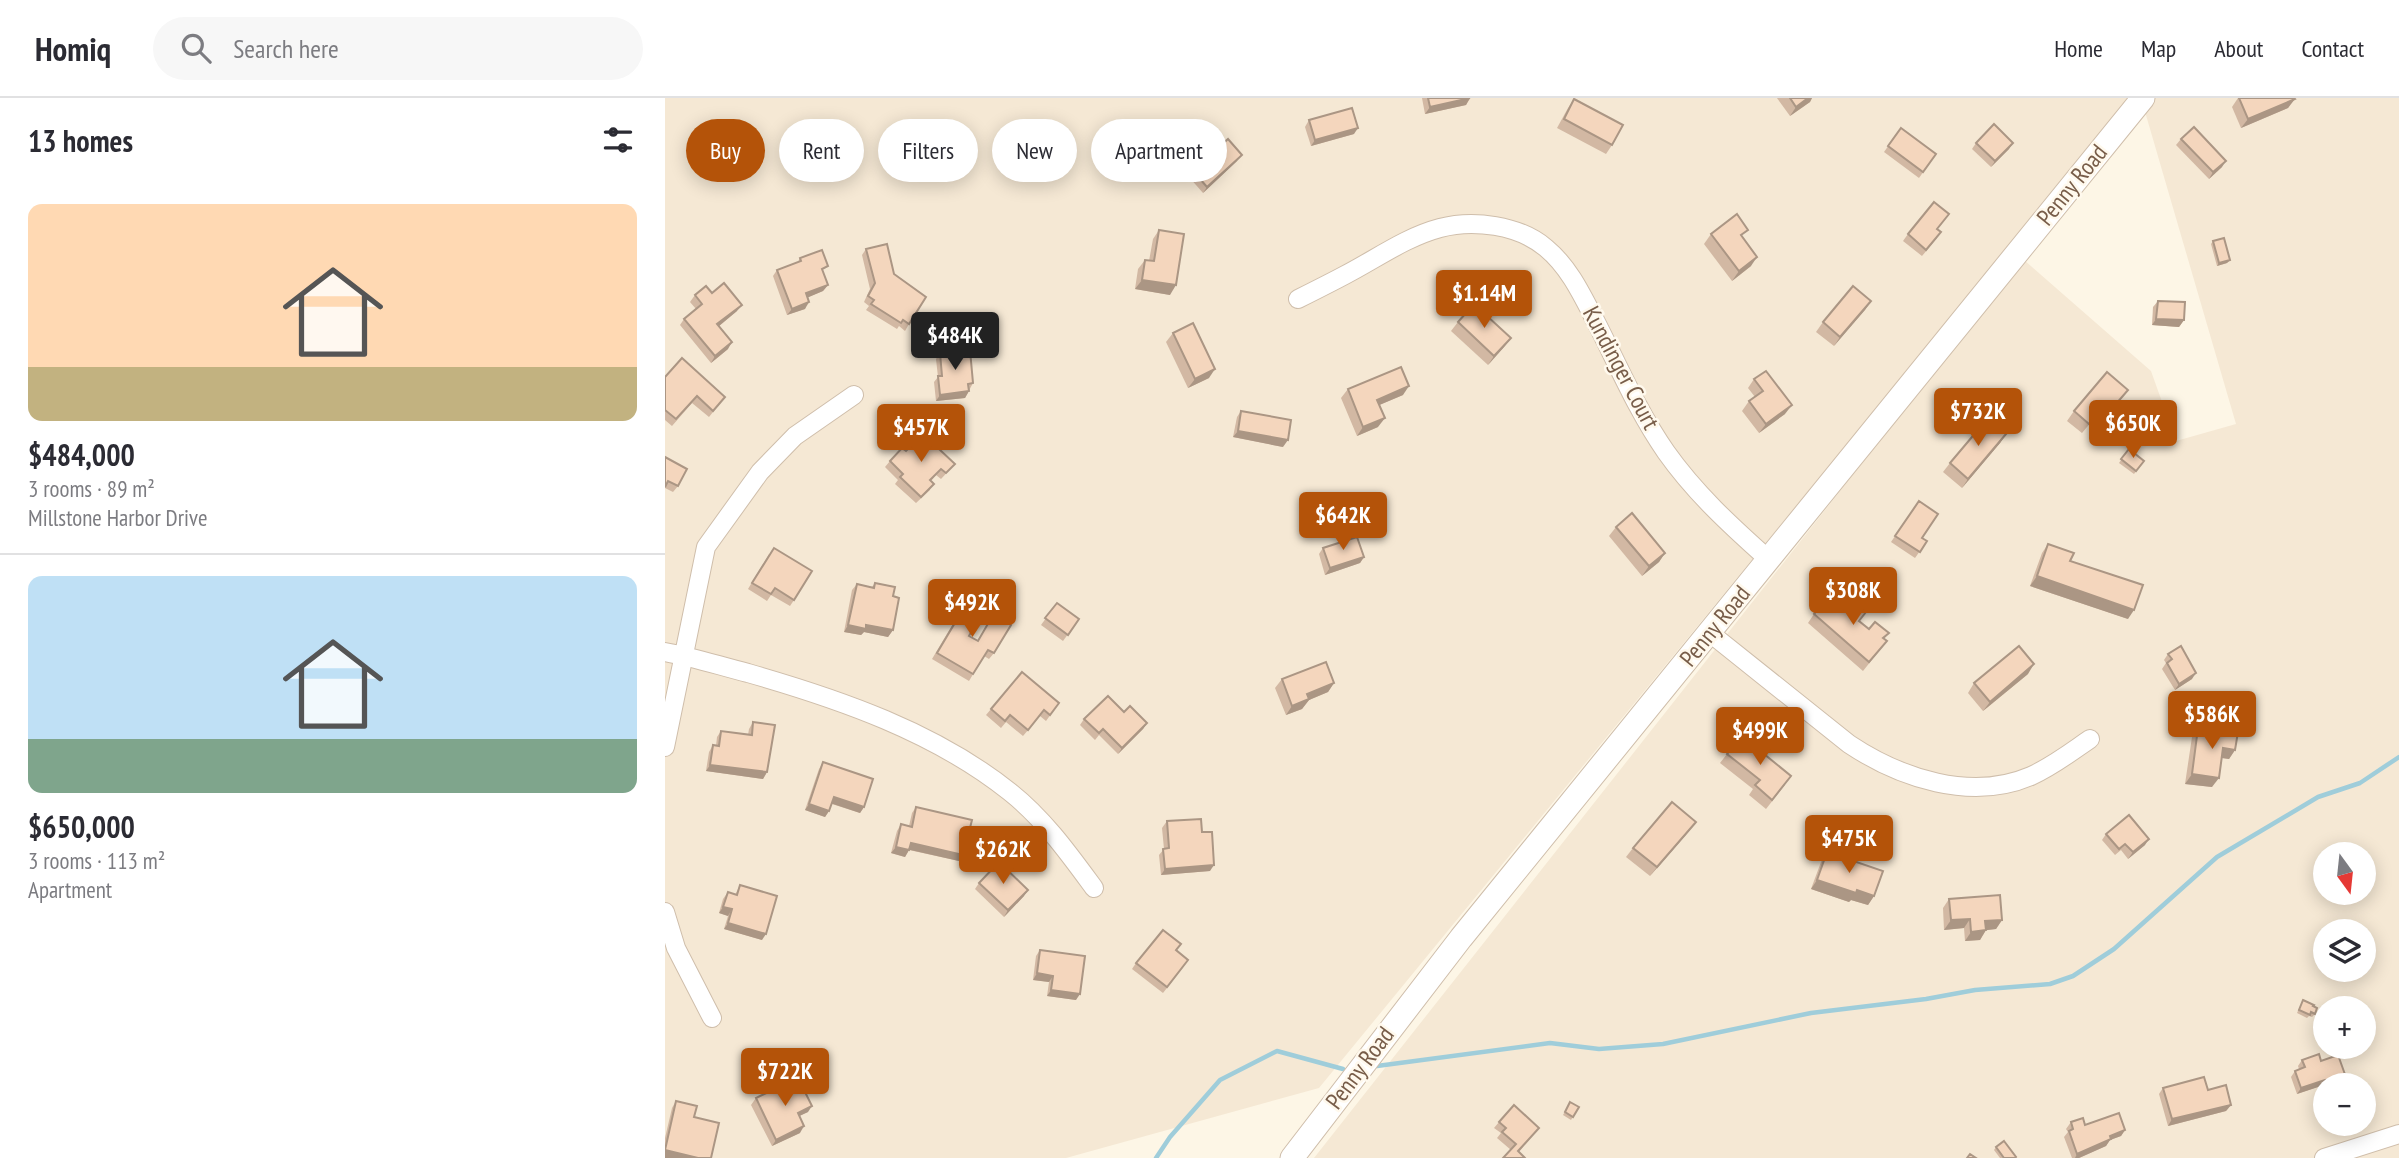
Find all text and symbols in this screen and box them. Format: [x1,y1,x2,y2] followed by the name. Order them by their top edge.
[153,17,643,80] search box
[35,27,111,70] text: Homiq
[177,29,215,67] icon: search
[233,32,339,65] text: Search here
[2054,33,2103,64] text: Home
[2141,33,2176,64] text: Map
[2214,33,2263,64] text: About
[2301,33,2364,64] text: Contact
[686,119,765,182] chip: Buy
[779,119,864,182] chip: Rent
[878,119,978,182] chip: Filters
[992,119,1077,182] chip: New
[1091,119,1227,182] chip: Apartment
[28,121,133,160] text: 13 homes
[599,121,637,159] icon: filters
[2030,138,2114,232] street label: Penny Road
[270,249,396,375] icon: home
[1427,271,1541,330] pin: $1.14M
[1452,278,1516,307] text: $1.14M
[1576,301,1667,435] street label: Kundinger Court
[906,313,1004,372] pin: $484K
[927,320,983,349] text: $484K
[1929,388,2027,448] pin: $732K
[1950,396,2006,425] text: $732K
[2084,400,2182,460] pin: $650K
[872,404,970,464] pin: $457K
[2105,408,2161,437] text: $650K
[893,412,949,441] text: $457K
[28,435,135,474] text: $484,000
[28,474,155,503] text: 3 rooms · 89 m²
[1294,492,1392,552] pin: $642K
[1315,500,1371,529] text: $642K
[28,503,207,532] text: Millstone Harbor Drive
[1804,568,1902,627] pin: $308K
[1825,575,1881,604] text: $308K
[1673,579,1757,673] street label: Penny Road
[923,580,1021,639] pin: $492K
[944,587,1000,616] text: $492K
[270,621,396,747] icon: home
[2163,692,2261,751] pin: $586K
[2184,699,2240,728] text: $586K
[1711,708,1809,767] pin: $499K
[1732,715,1788,744] text: $499K
[28,807,135,846] text: $650,000
[1800,816,1898,875] pin: $475K
[1821,823,1877,852] text: $475K
[954,826,1052,886] pin: $262K
[975,834,1031,863] text: $262K
[2313,842,2377,905] north arrow
[2313,842,2376,1136] map controls
[28,846,165,875] text: 3 rooms · 113 m²
[28,875,112,904] text: Apartment
[2313,919,2376,982] button: layers
[2313,996,2376,1059] button: +
[1318,1020,1401,1115] street label: Penny Road
[736,1048,834,1108] pin: $722K
[757,1056,813,1085] text: $722K
[2313,1073,2376,1136] button: −

